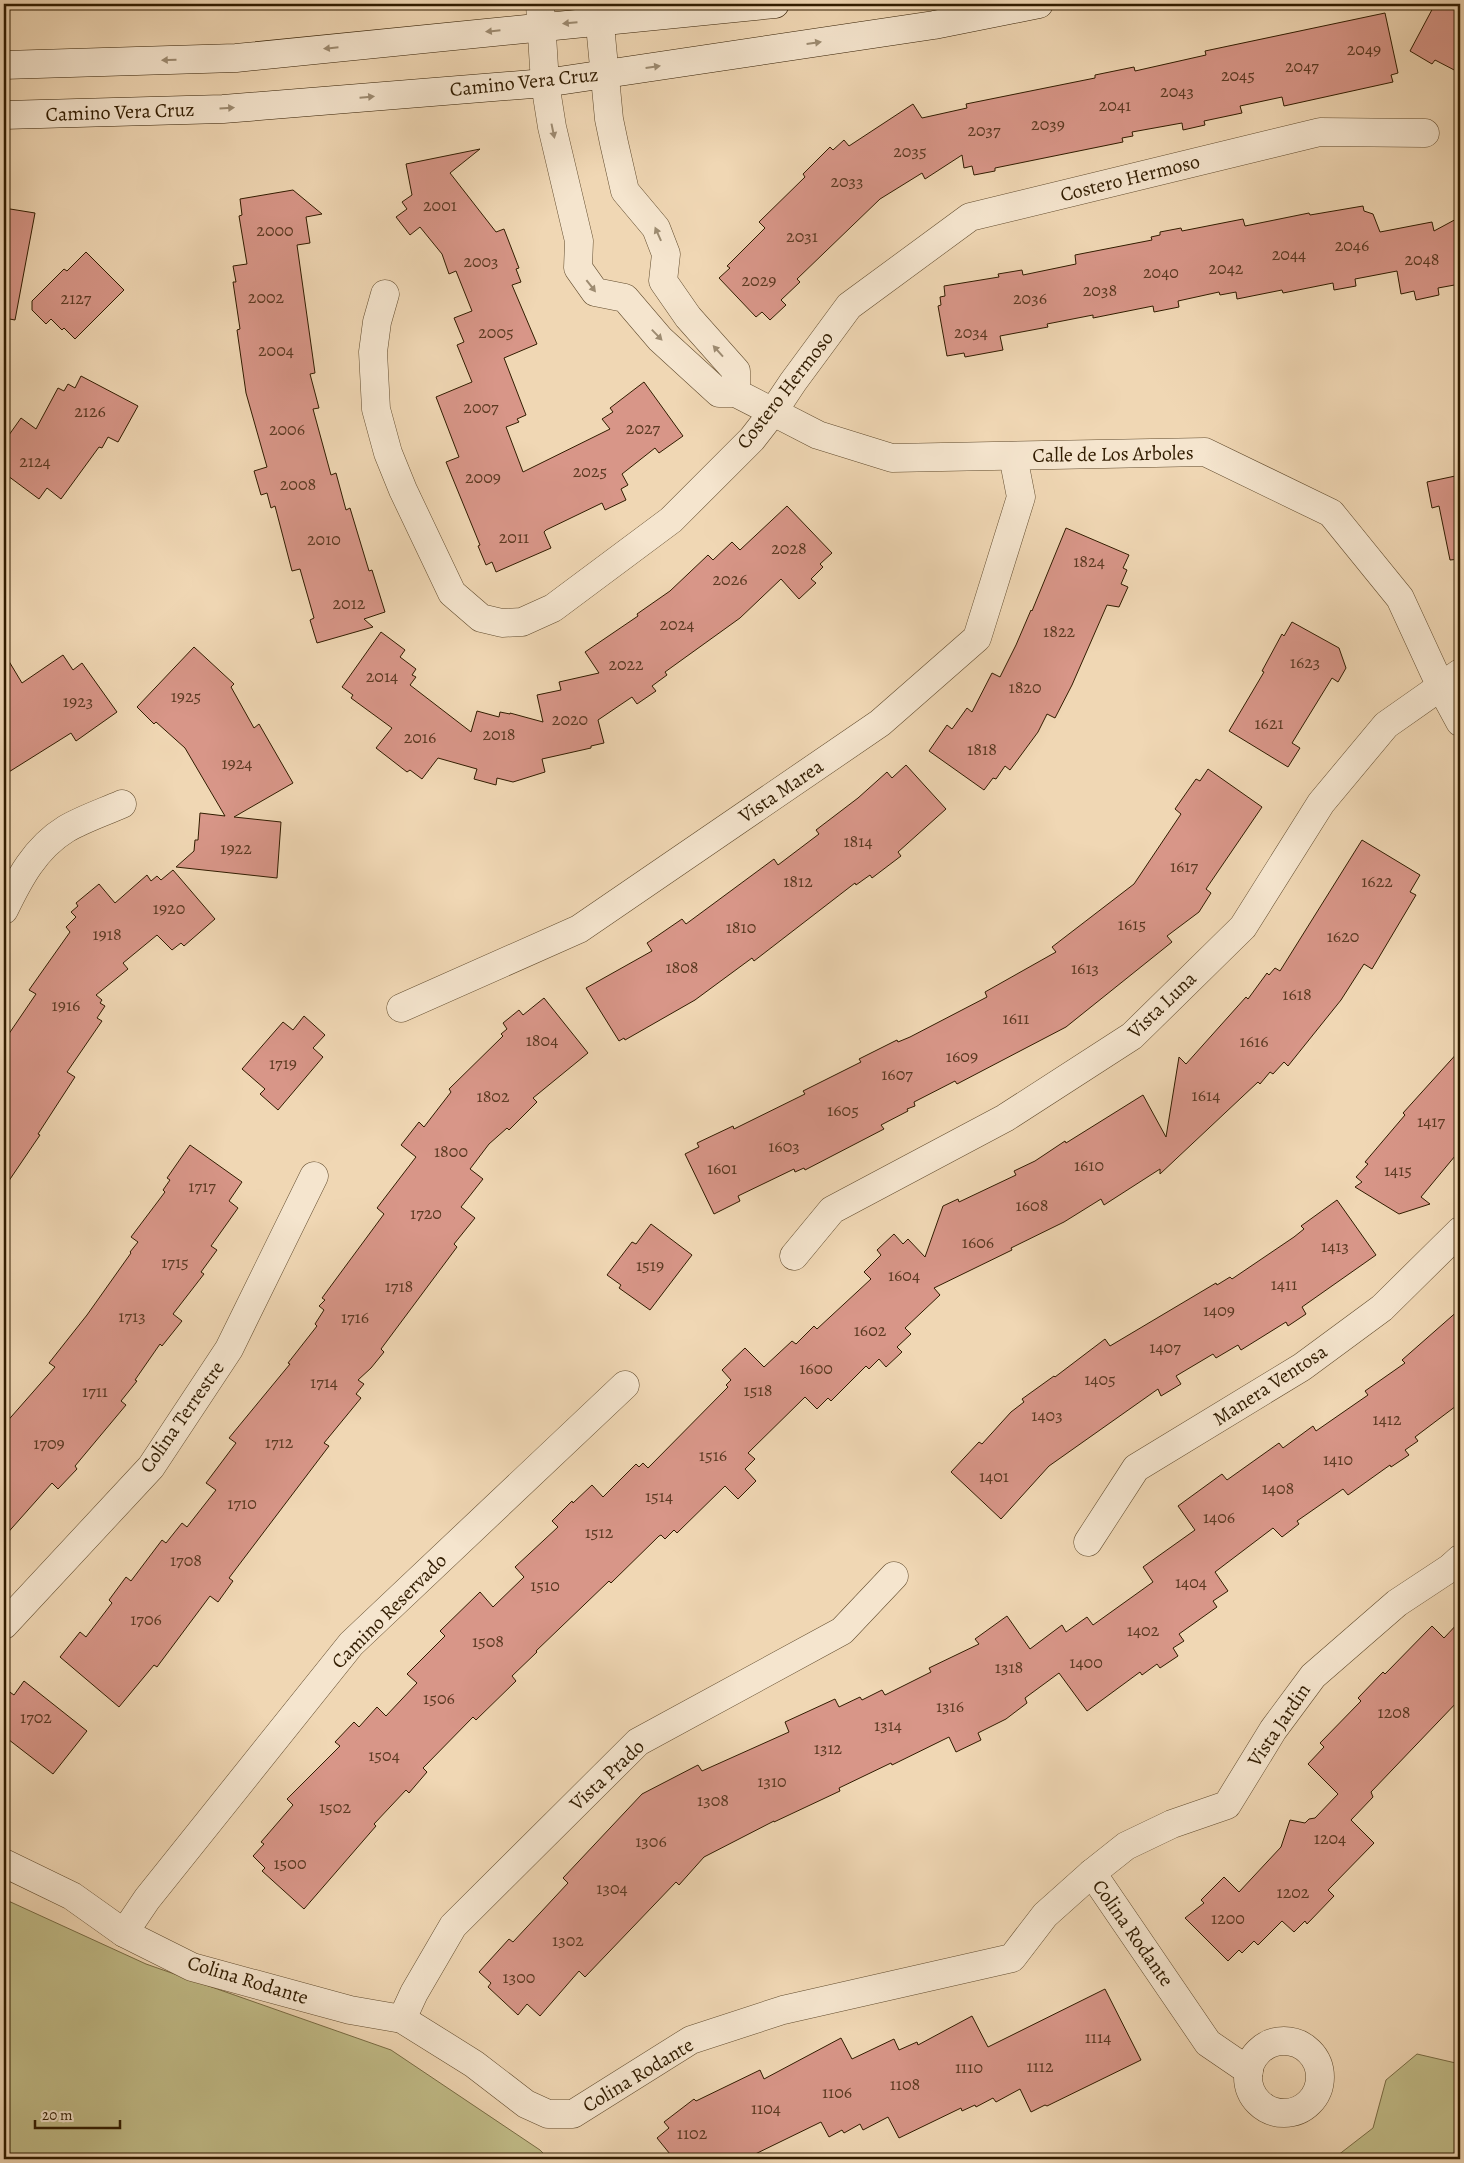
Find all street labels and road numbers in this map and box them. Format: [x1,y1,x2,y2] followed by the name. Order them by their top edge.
[448,61,600,103] street label: Camino Vera Cruz
[45,96,195,128] street label: Camino Vera Cruz
[1057,148,1203,208] street label: Costero Hermoso
[730,325,840,455] street label: Costero Hermoso
[1032,439,1194,469] street label: Calle de Los Arboles
[733,752,829,830] street label: Vista Marea
[1121,965,1203,1045] street label: Vista Luna
[1208,1338,1333,1432] street label: Manera Ventosa
[133,1356,231,1478] street label: Colina Terrestre
[325,1547,453,1675] street label: Camino Reservado
[1241,1678,1317,1773] street label: Vista Jardin
[563,1733,650,1817] street label: Vista Prado
[1086,1874,1180,1992] street label: Colina Rodante
[184,1949,312,2011] street label: Colina Rodante
[577,2031,699,2119] street label: Colina Rodante

